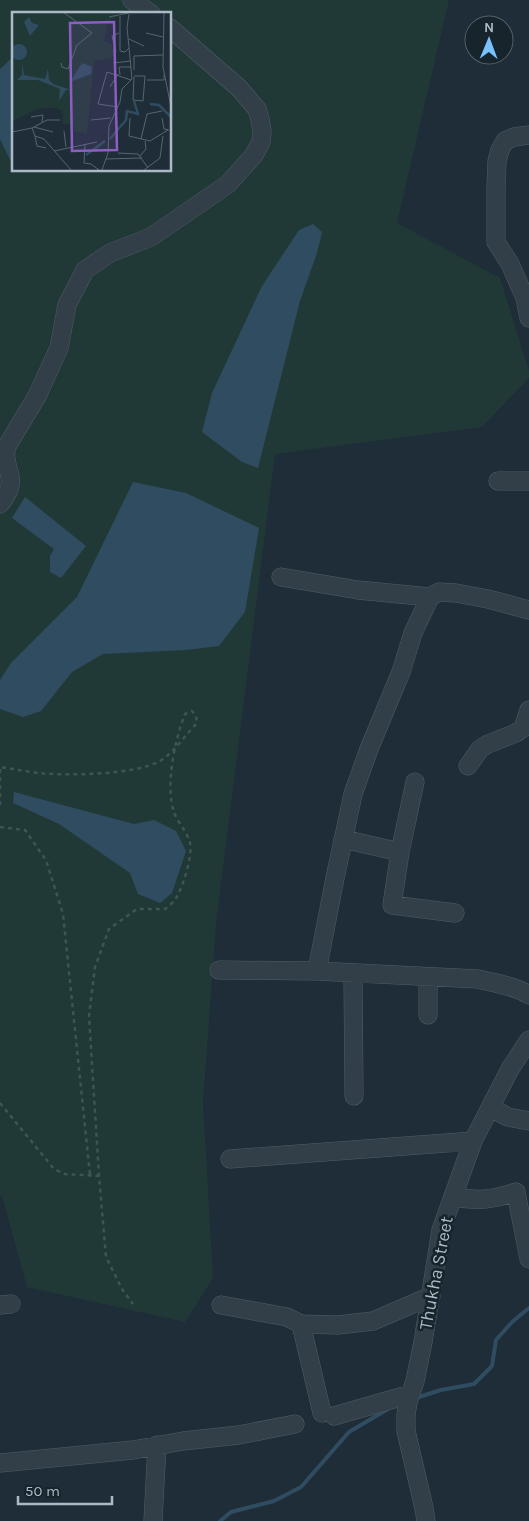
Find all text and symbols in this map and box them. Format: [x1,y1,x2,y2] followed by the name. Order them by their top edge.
[12,12,171,171] inset map
[464,15,514,65] north arrow
[484,19,494,36] text: N
[414,1214,458,1332] street label: Thukha Street
[18,1474,111,1506] scale bar
[25,1482,60,1500] text: 50 m

